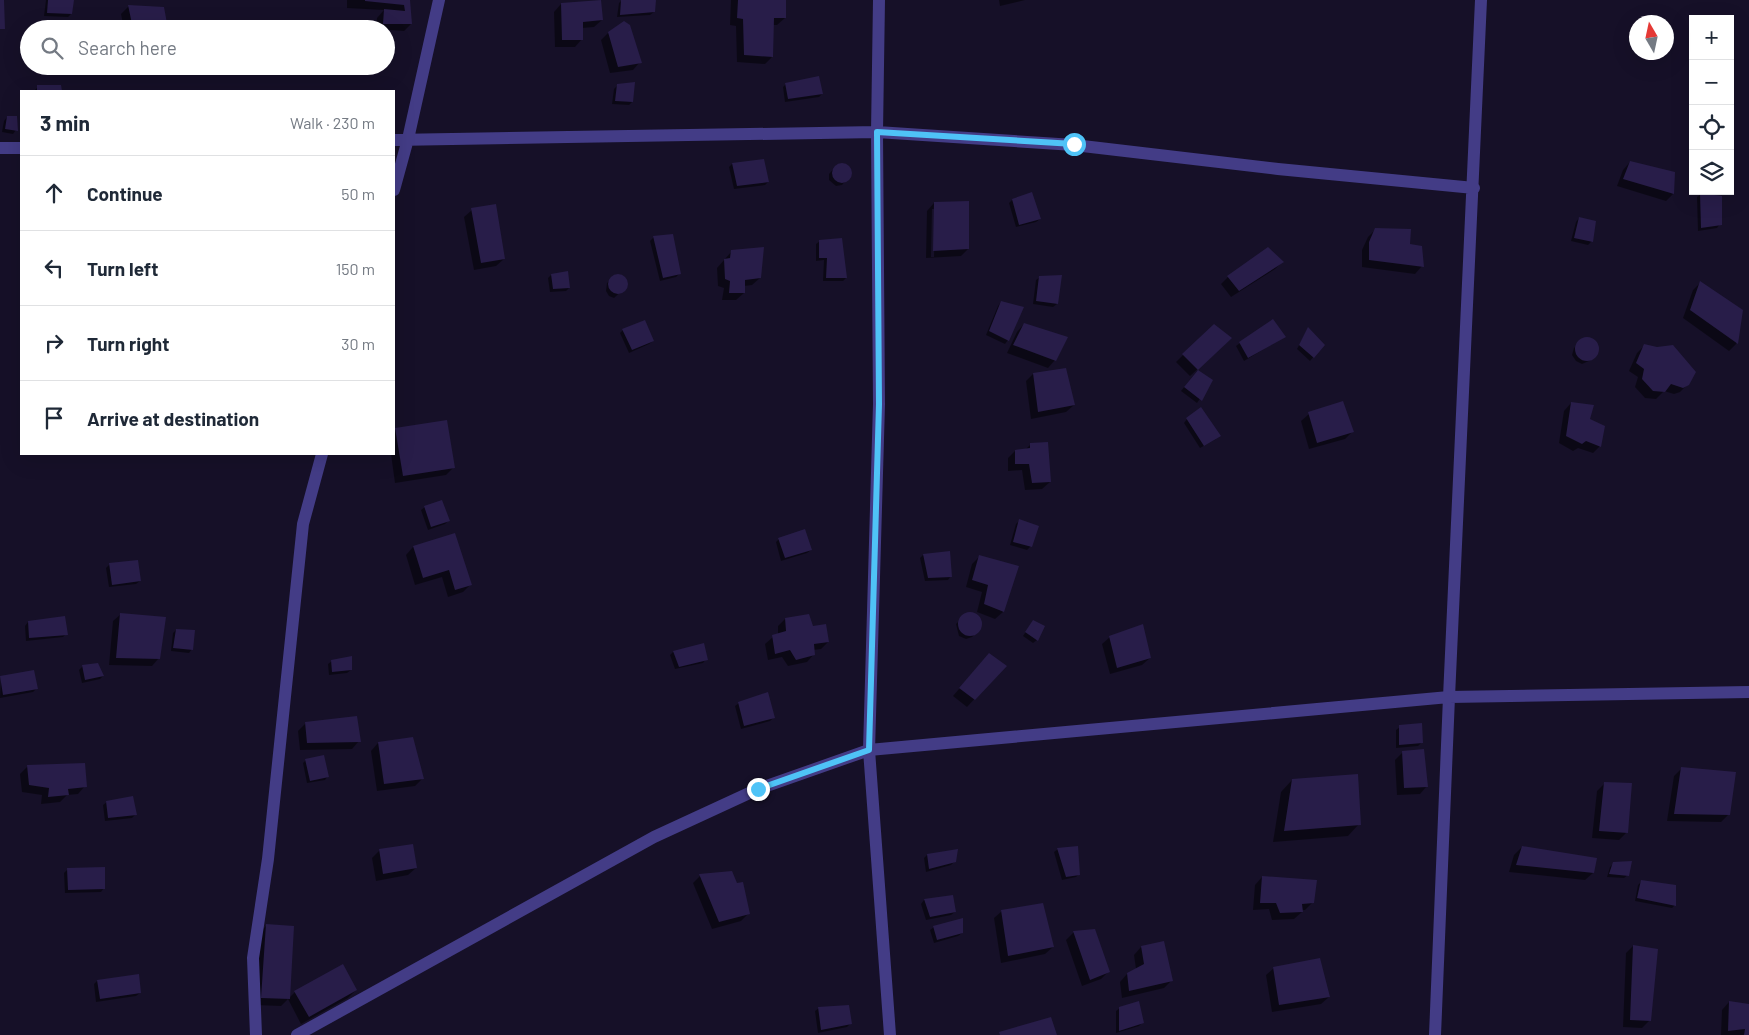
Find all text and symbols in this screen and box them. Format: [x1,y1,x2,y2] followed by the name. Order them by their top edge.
[1629,15,1674,60] north arrow
[1689,15,1734,195] map controls
[1689,15,1734,60] button: +
[20,20,395,75] search box
[38,34,66,62] icon: search
[78,36,177,59] text: Search here
[1689,60,1734,105] button: −
[1689,105,1734,150] button: locate
[40,110,90,135] text: 3 min
[290,113,375,132] text: Walk · 230 m
[1063,133,1086,156] route start
[1689,150,1734,195] button: layers
[40,179,68,207] icon: ahead
[87,182,163,205] text: Continue
[341,184,375,203] text: 50 m
[40,254,68,282] icon: left
[87,257,158,280] text: Turn left
[336,259,375,278] text: 150 m
[40,329,68,357] icon: right
[87,332,169,355] text: Turn right
[341,334,375,353] text: 30 m
[40,404,68,432] icon: arrive
[87,407,259,430] text: Arrive at destination
[747,778,770,801] route end

